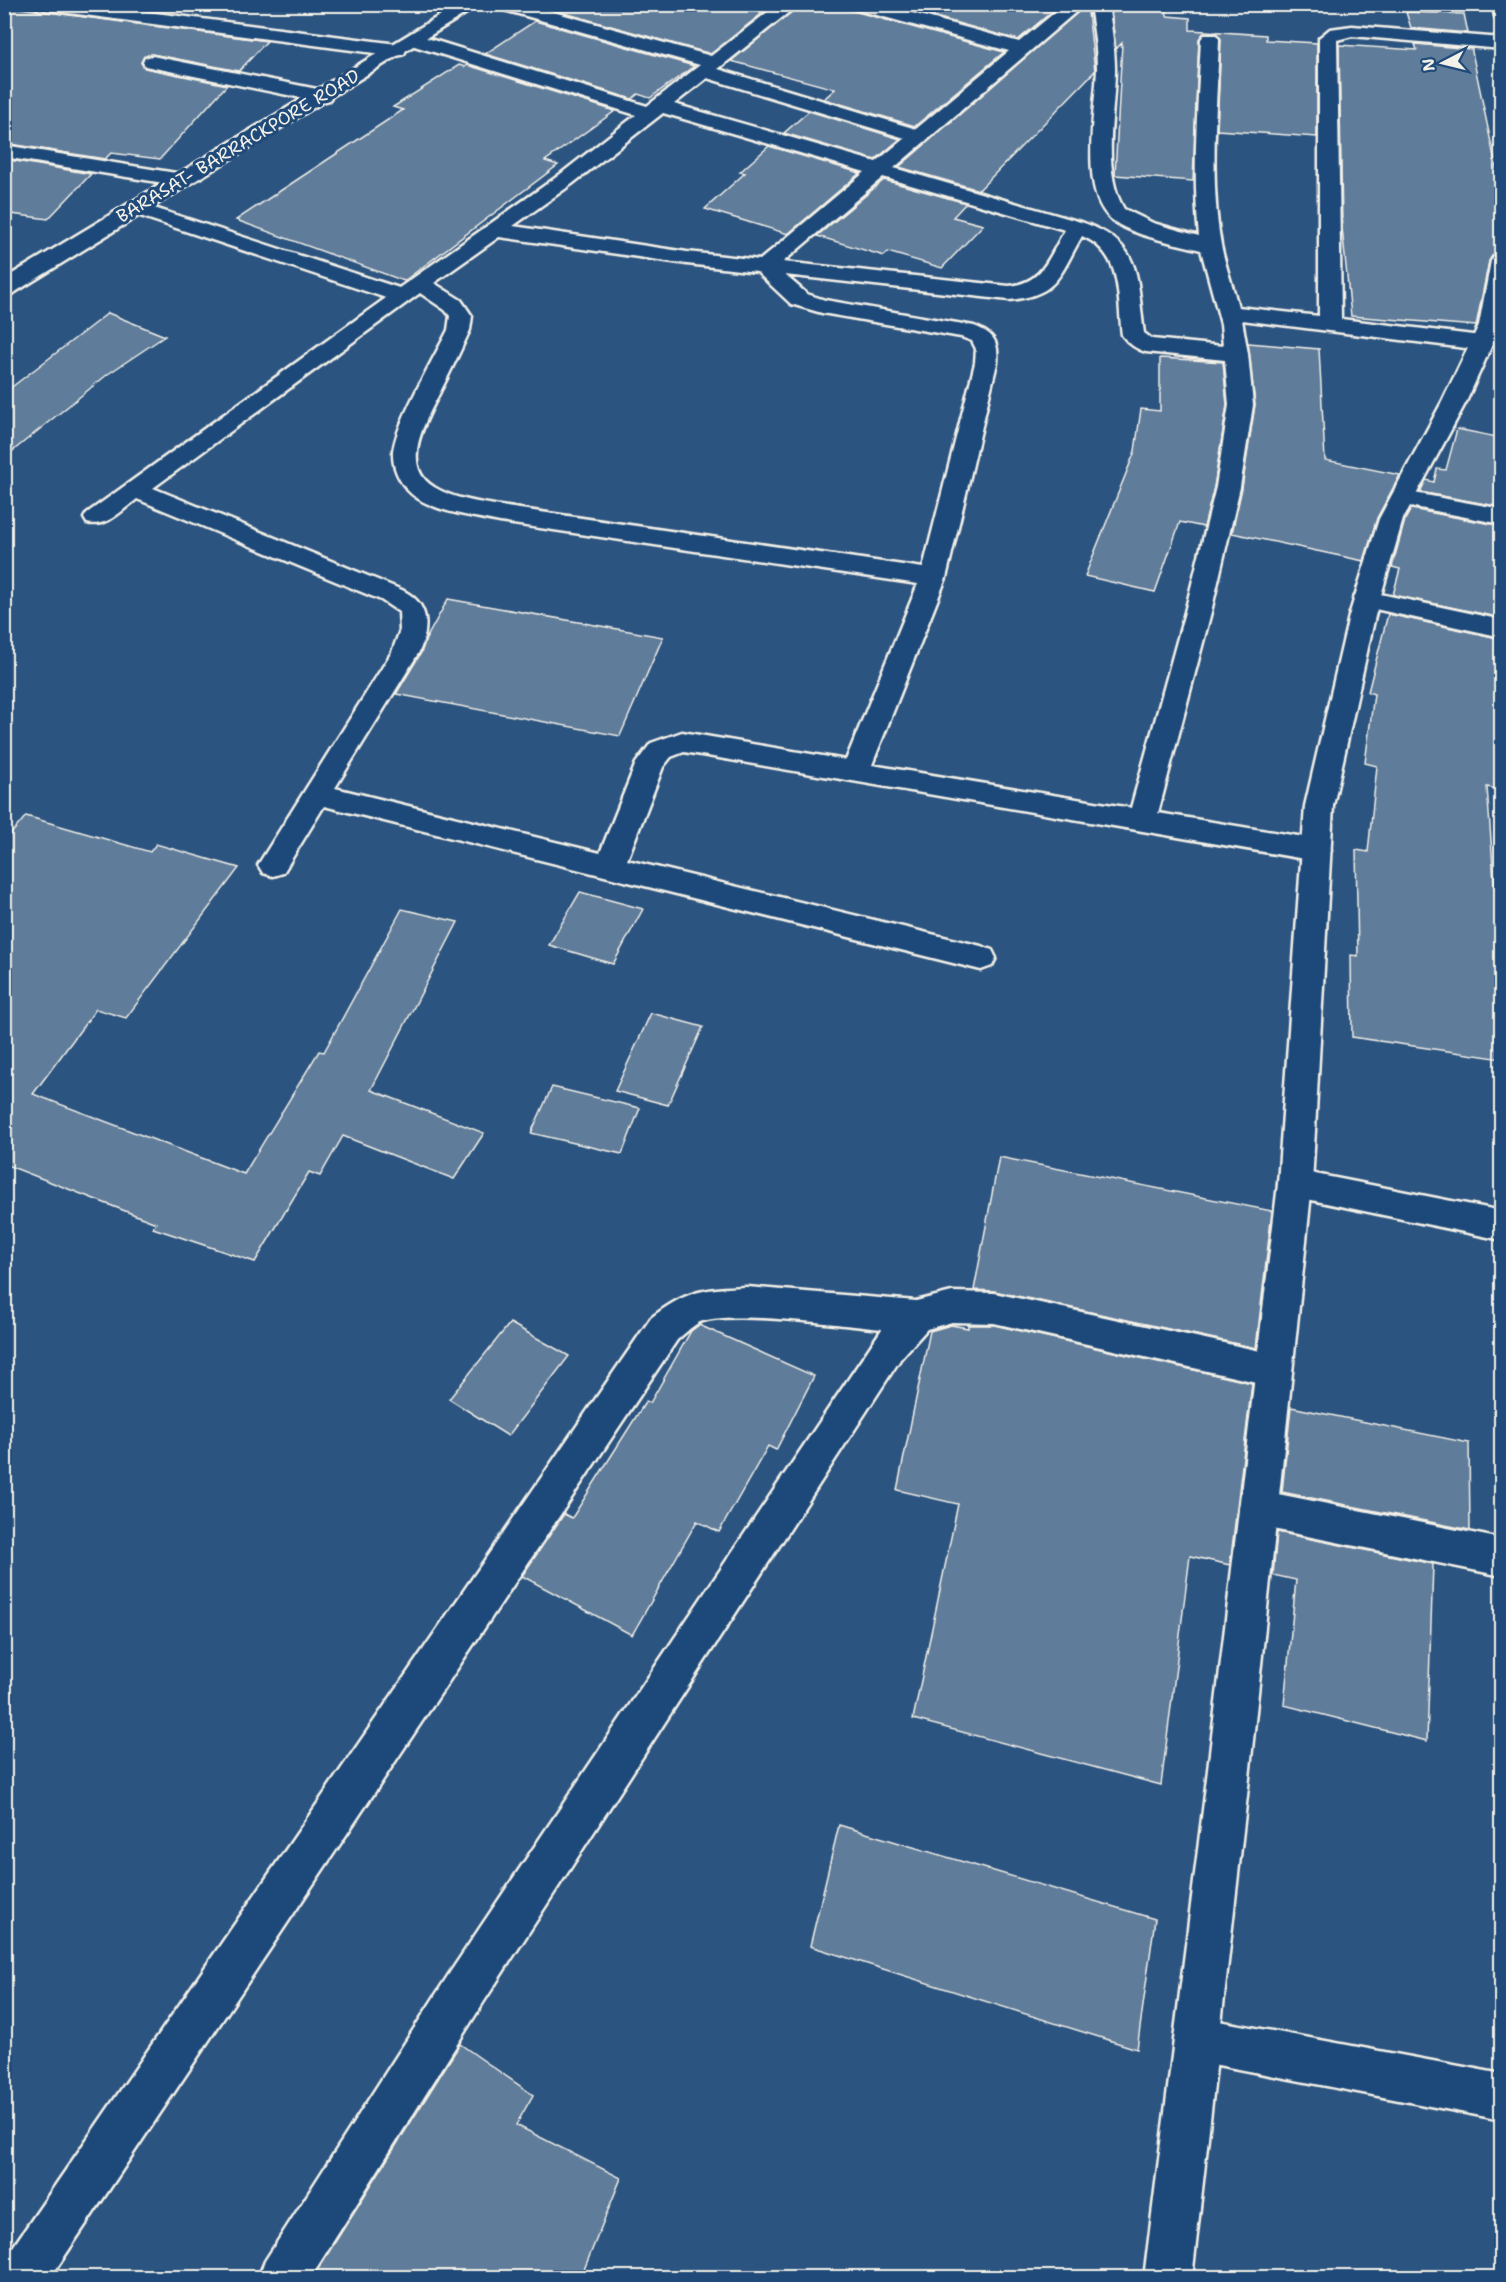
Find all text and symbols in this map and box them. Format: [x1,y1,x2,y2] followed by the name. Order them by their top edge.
[1413,33,1473,93] north arrow
[1417,57,1440,72] text: N
[112,64,364,228] street label: BARASAT- BARRACKPORE ROAD

